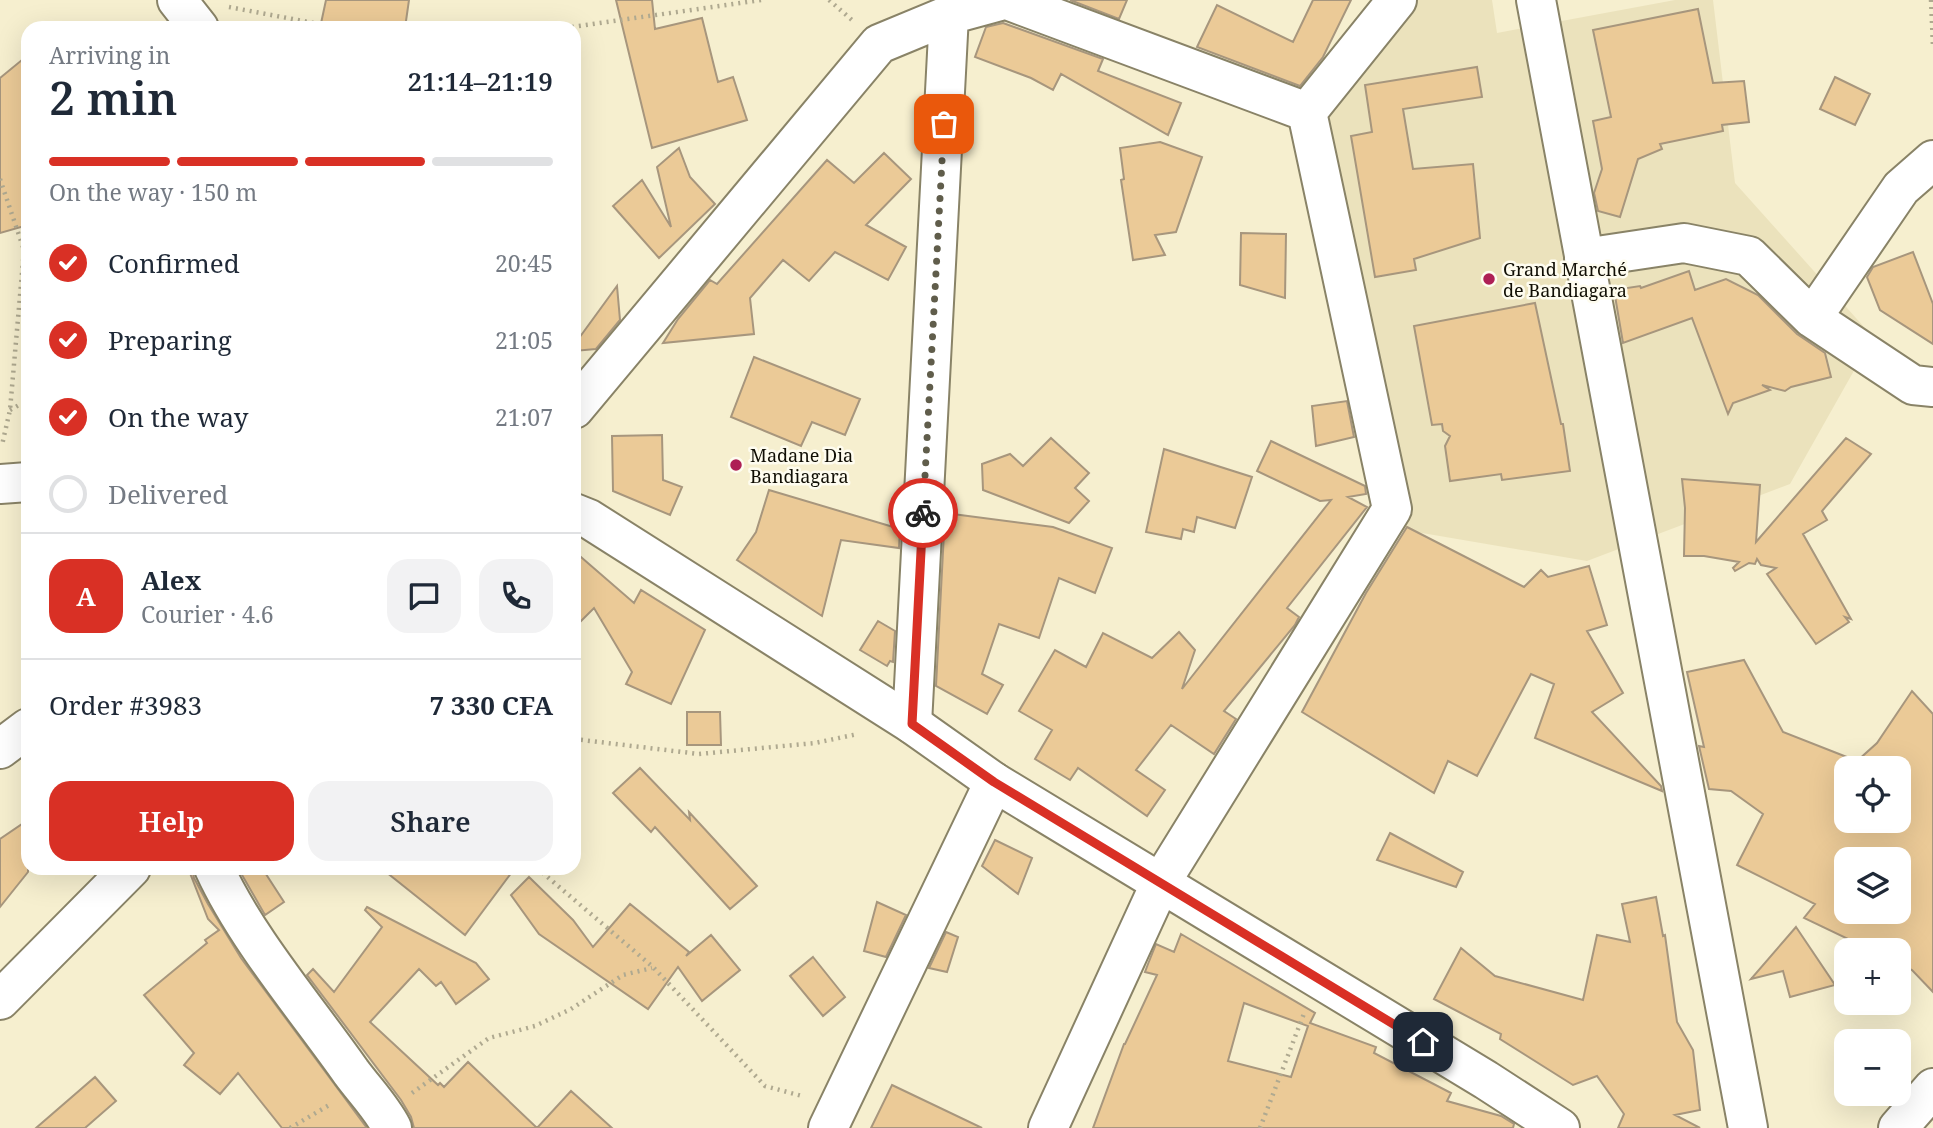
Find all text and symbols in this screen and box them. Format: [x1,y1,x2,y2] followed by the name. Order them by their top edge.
[49,39,170,71] text: Arriving in
[407,63,553,99] text: 21:14–21:19
[49,66,177,128] text: 2 min
[914,94,974,154] pin
[925,105,963,143] icon: bag
[49,176,257,208] text: On the way · 150 m
[49,244,87,282] icon: check
[108,245,240,281] text: Confirmed
[495,247,553,279] text: 20:45
[1503,257,1627,302] place label: Grand Marché de Bandiagara
[1481,271,1497,287] marker: Grand Marché de Bandiagara
[49,321,87,359] icon: check
[108,322,232,358] text: Preparing
[495,324,553,356] text: 21:05
[49,398,87,436] icon: check
[108,399,248,435] text: On the way
[495,401,553,433] text: 21:07
[750,443,853,488] place label: Madane Dia Bandiagara
[728,457,744,473] marker: Madane Dia Bandiagara
[108,476,228,512] text: Delivered
[888,478,958,548] courier
[904,494,942,532] icon: bike
[387,559,461,633] button: chat
[479,559,553,633] button: phone
[141,562,201,598] text: Alex
[76,578,96,614] text: A
[141,598,274,630] text: Courier · 4.6
[49,687,202,723] text: Order #3983
[429,687,553,723] text: 7 330 CFA
[1834,756,1911,1106] map controls
[1834,756,1911,833] button: locate
[49,781,294,861] button: Help
[308,781,553,861] button: Share
[1834,847,1911,924] button: layers
[1834,938,1911,1015] button: +
[1393,1012,1453,1072] pin
[1404,1023,1442,1061] icon: home
[1834,1029,1911,1106] button: −

